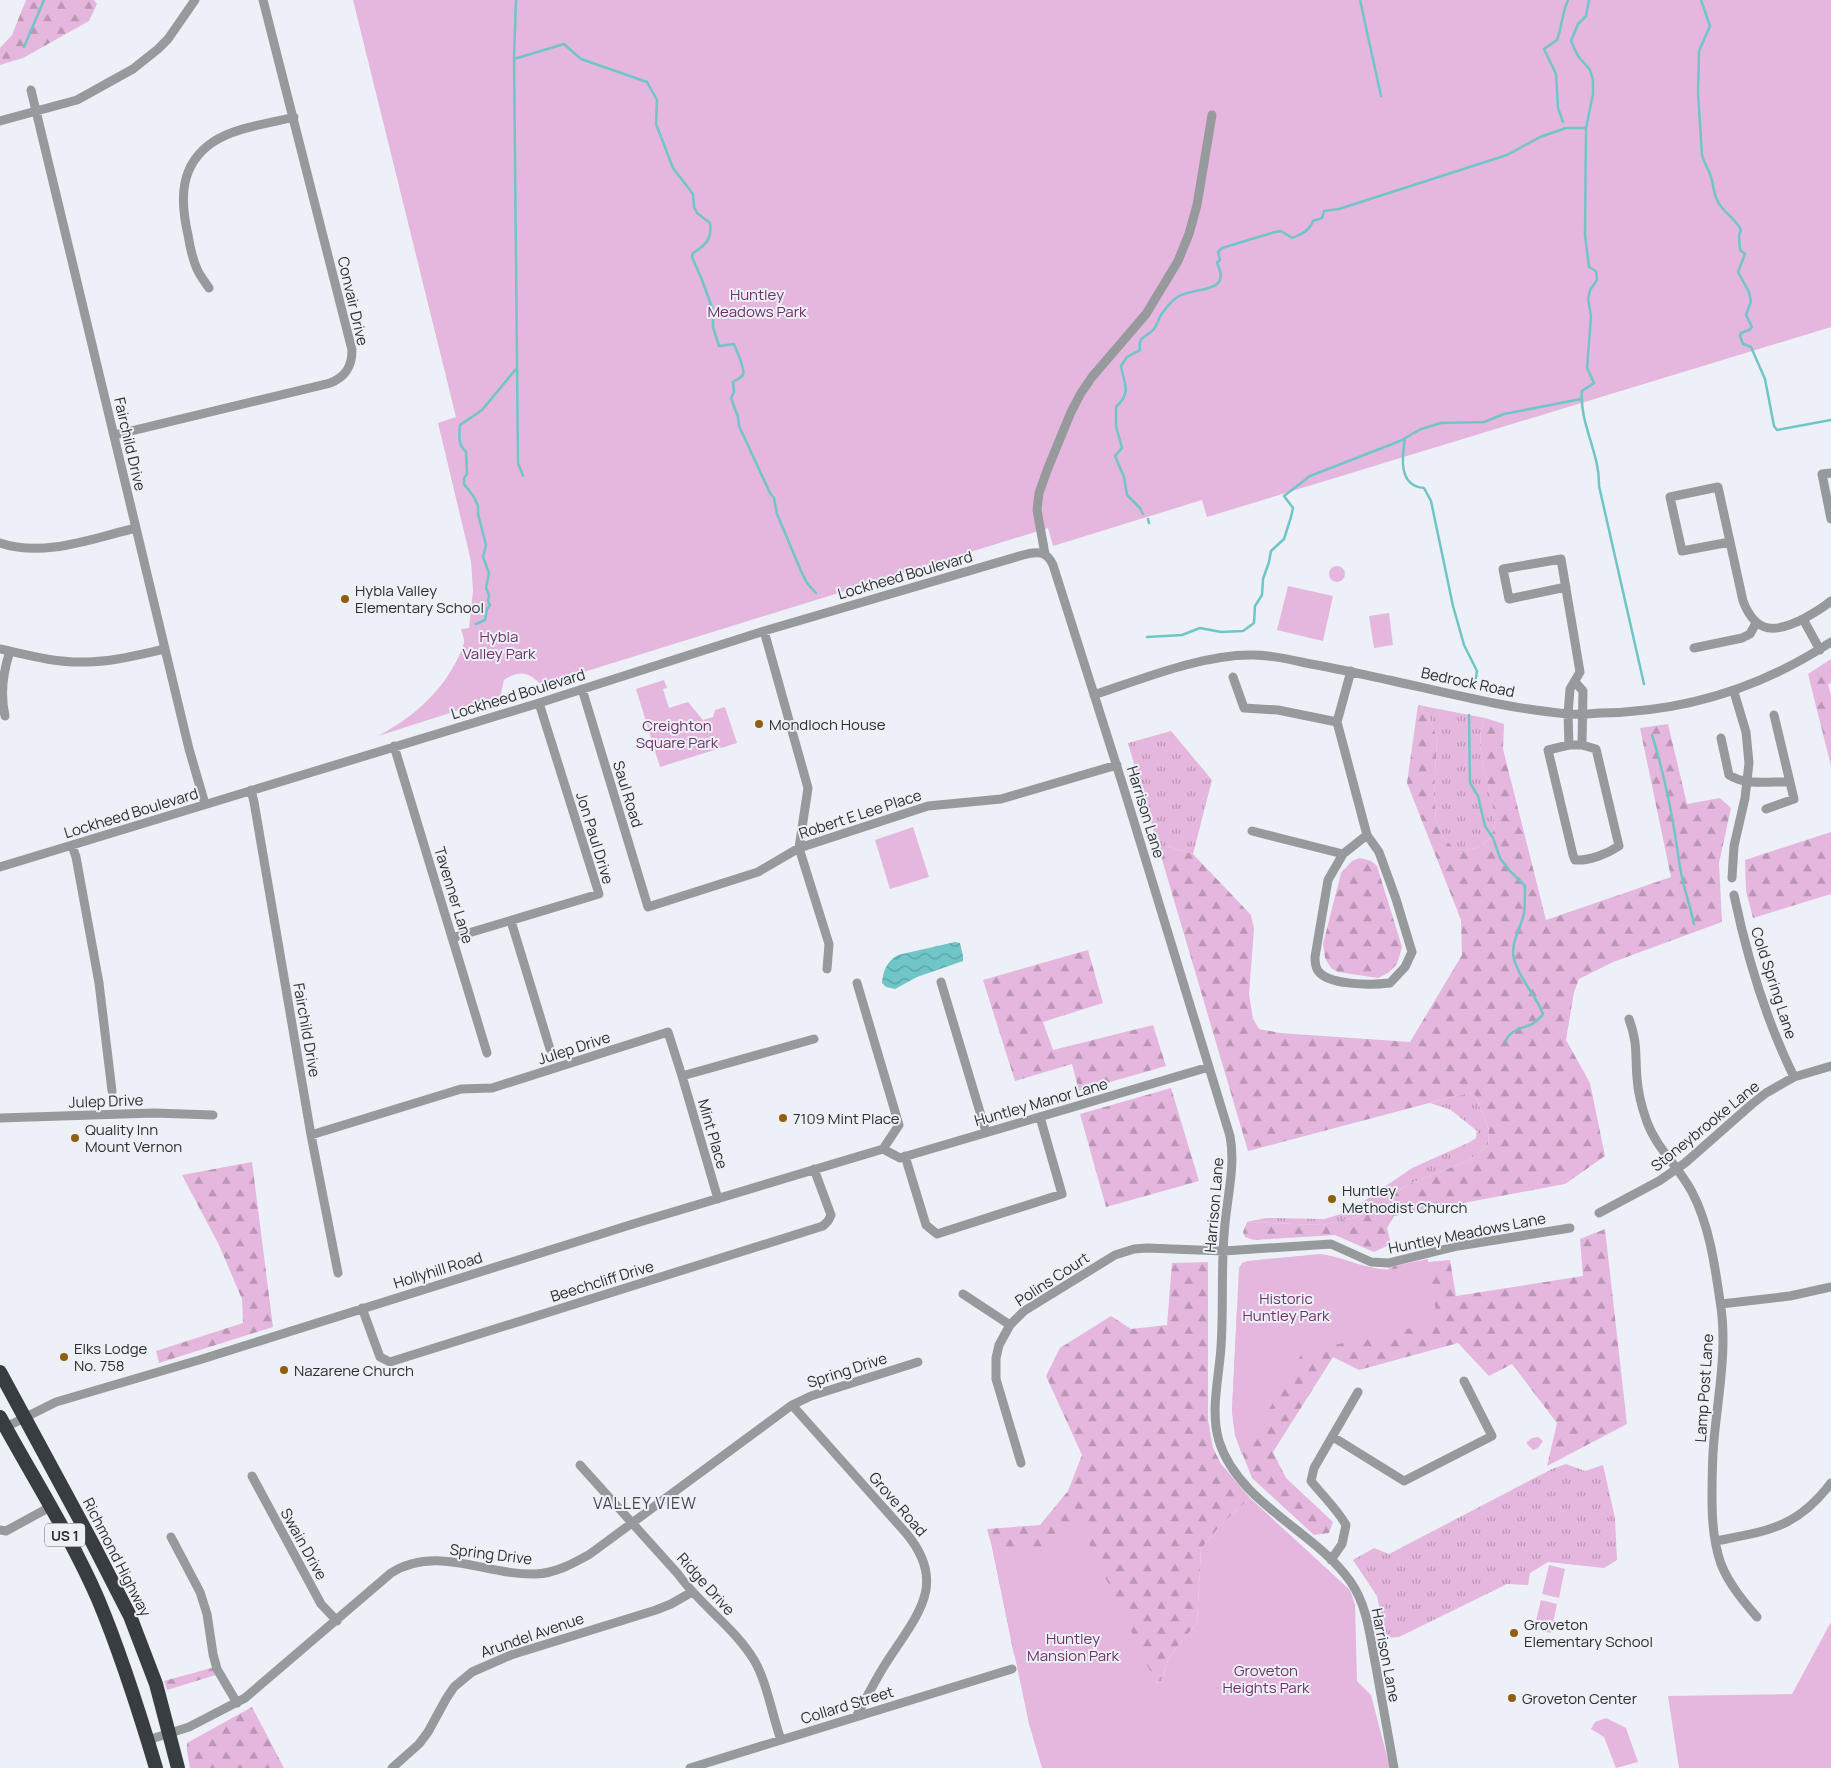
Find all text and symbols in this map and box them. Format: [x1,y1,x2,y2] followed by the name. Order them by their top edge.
[333,254,374,348] street label: Convair Drive
[708,284,807,322] park label: Huntley Meadows Park
[109,395,151,493] street label: Fairchild Drive
[835,546,975,604] street label: Lockheed Boulevard
[355,580,484,618] place label: Hybla Valley Elementary School
[339,593,351,605] marker: Hybla Valley Elementary School
[462,626,536,664] park label: Hybla Valley Park
[1419,662,1517,702] street label: Bedrock Road
[448,664,588,724] street label: Lockheed Boulevard
[769,714,886,735] place label: Mondloch House
[636,715,719,753] park label: Creighton Square Park
[753,718,765,730] marker: Mondloch House
[608,758,648,830] street label: Saul Road
[1122,763,1170,861] street label: Harrison Lane
[61,783,201,843] street label: Lockheed Boulevard
[796,784,924,844] street label: Robert E Lee Place
[571,789,619,887] street label: Jon Paul Drive
[429,844,479,946] street label: Tavenner Lane
[1746,924,1802,1042] street label: Cold Spring Lane
[288,981,326,1079] street label: Fairchild Drive
[535,1026,613,1070] street label: Julep Drive
[972,1073,1110,1131] street label: Huntley Manor Lane
[1646,1076,1764,1176] street label: Stoneybrooke Lane
[68,1089,144,1113] street label: Julep Drive
[693,1097,733,1172] street label: Mint Place
[793,1108,900,1129] place label: 7109 Mint Place
[777,1112,789,1124] marker: 7109 Mint Place
[85,1119,182,1157] place label: Quality Inn Mount Vernon
[69,1132,81,1144] marker: Quality Inn Mount Vernon
[1199,1156,1229,1253] street label: Harrison Lane
[1342,1180,1468,1218] place label: Huntley Methodist Church
[1326,1193,1338,1205] marker: Huntley Methodist Church
[1387,1207,1548,1259] street label: Huntley Meadows Lane
[391,1247,485,1293] street label: Hollyhill Road
[1011,1247,1093,1311] street label: Polins Court
[548,1255,656,1307] street label: Beechcliff Drive
[1242,1288,1330,1326] park label: Historic Huntley Park
[1690,1333,1718,1443] street label: Lamp Post Lane
[74,1338,148,1376] place label: Elks Lodge No. 758
[804,1347,890,1393] street label: Spring Drive
[58,1351,70,1363] marker: Elks Lodge No. 758
[294,1360,414,1381] place label: Nazarene Church
[278,1364,290,1376] marker: Nazarene Church
[864,1467,932,1541] street label: Grove Road
[593,1492,697,1514] district label: VALLEY VIEW
[78,1494,156,1620] street label: Richmond Highway
[276,1504,332,1584] street label: Swain Drive
[45,1524,85,1546] road number: US 1
[449,1539,534,1570] street label: Spring Drive
[672,1548,740,1620] street label: Ridge Drive
[1367,1606,1405,1704] street label: Harrison Lane
[477,1607,587,1663] street label: Arundel Avenue
[1524,1614,1653,1652] place label: Groveton Elementary School
[1508,1627,1520,1639] marker: Groveton Elementary School
[1027,1628,1120,1666] park label: Huntley Mansion Park
[1222,1660,1310,1698] park label: Groveton Heights Park
[798,1681,896,1729] street label: Collard Street
[1522,1688,1638,1709] place label: Groveton Center
[1506,1692,1518,1704] marker: Groveton Center

